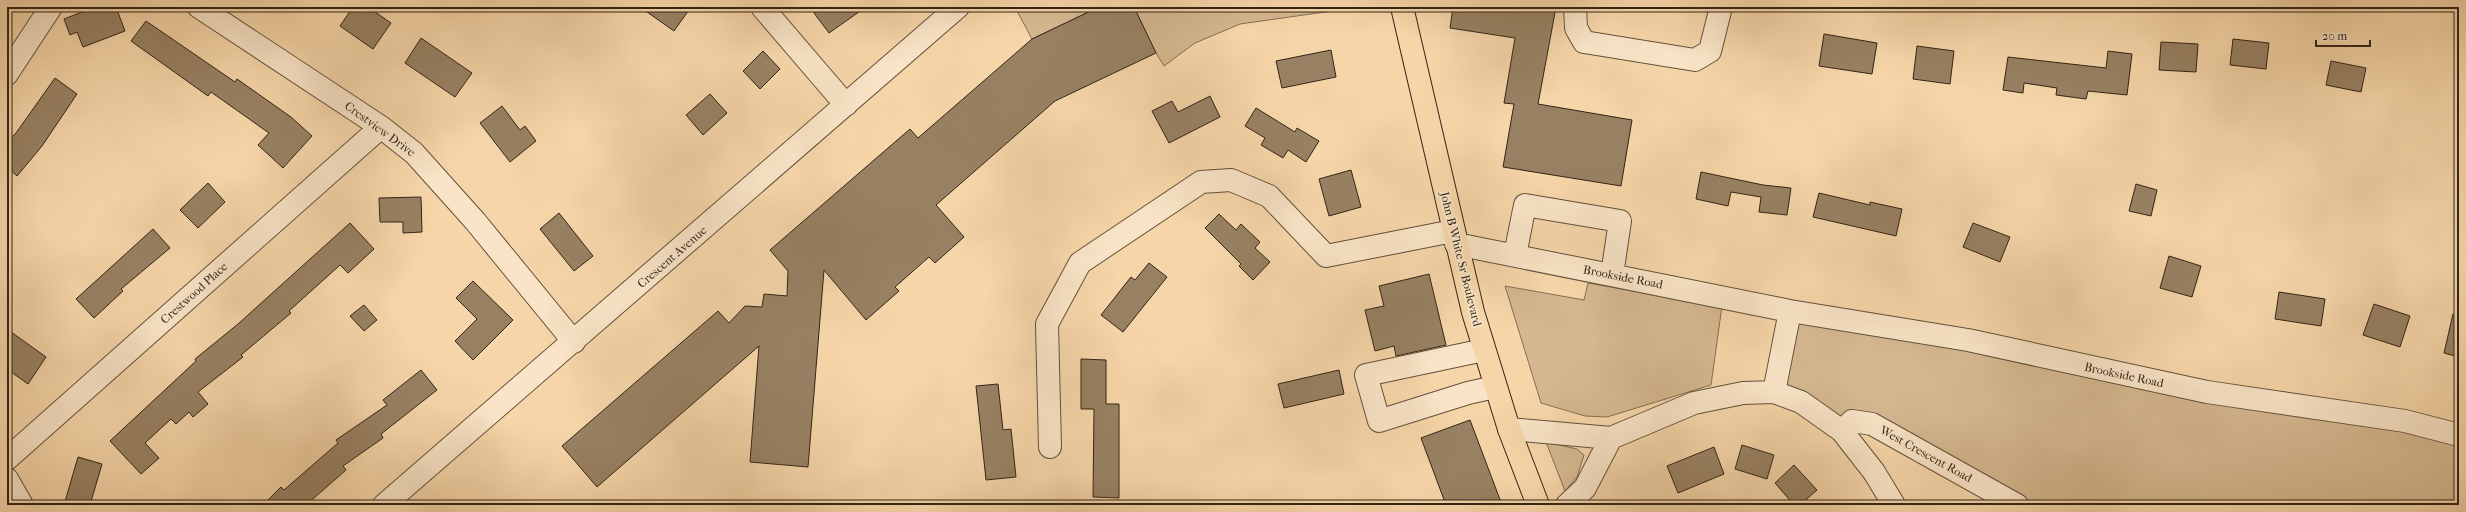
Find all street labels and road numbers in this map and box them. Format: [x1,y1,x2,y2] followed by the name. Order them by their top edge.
[342,99,418,159] street label: Crestview Drive
[1437,189,1485,328] street label: John B White Sr Boulevard
[635,223,710,291] street label: Crescent Avenue
[158,259,230,327] street label: Crestwood Place
[1582,262,1664,292] street label: Brookside Road
[2083,360,2165,390] street label: Brookside Road
[1877,422,1975,485] street label: West Crescent Road

